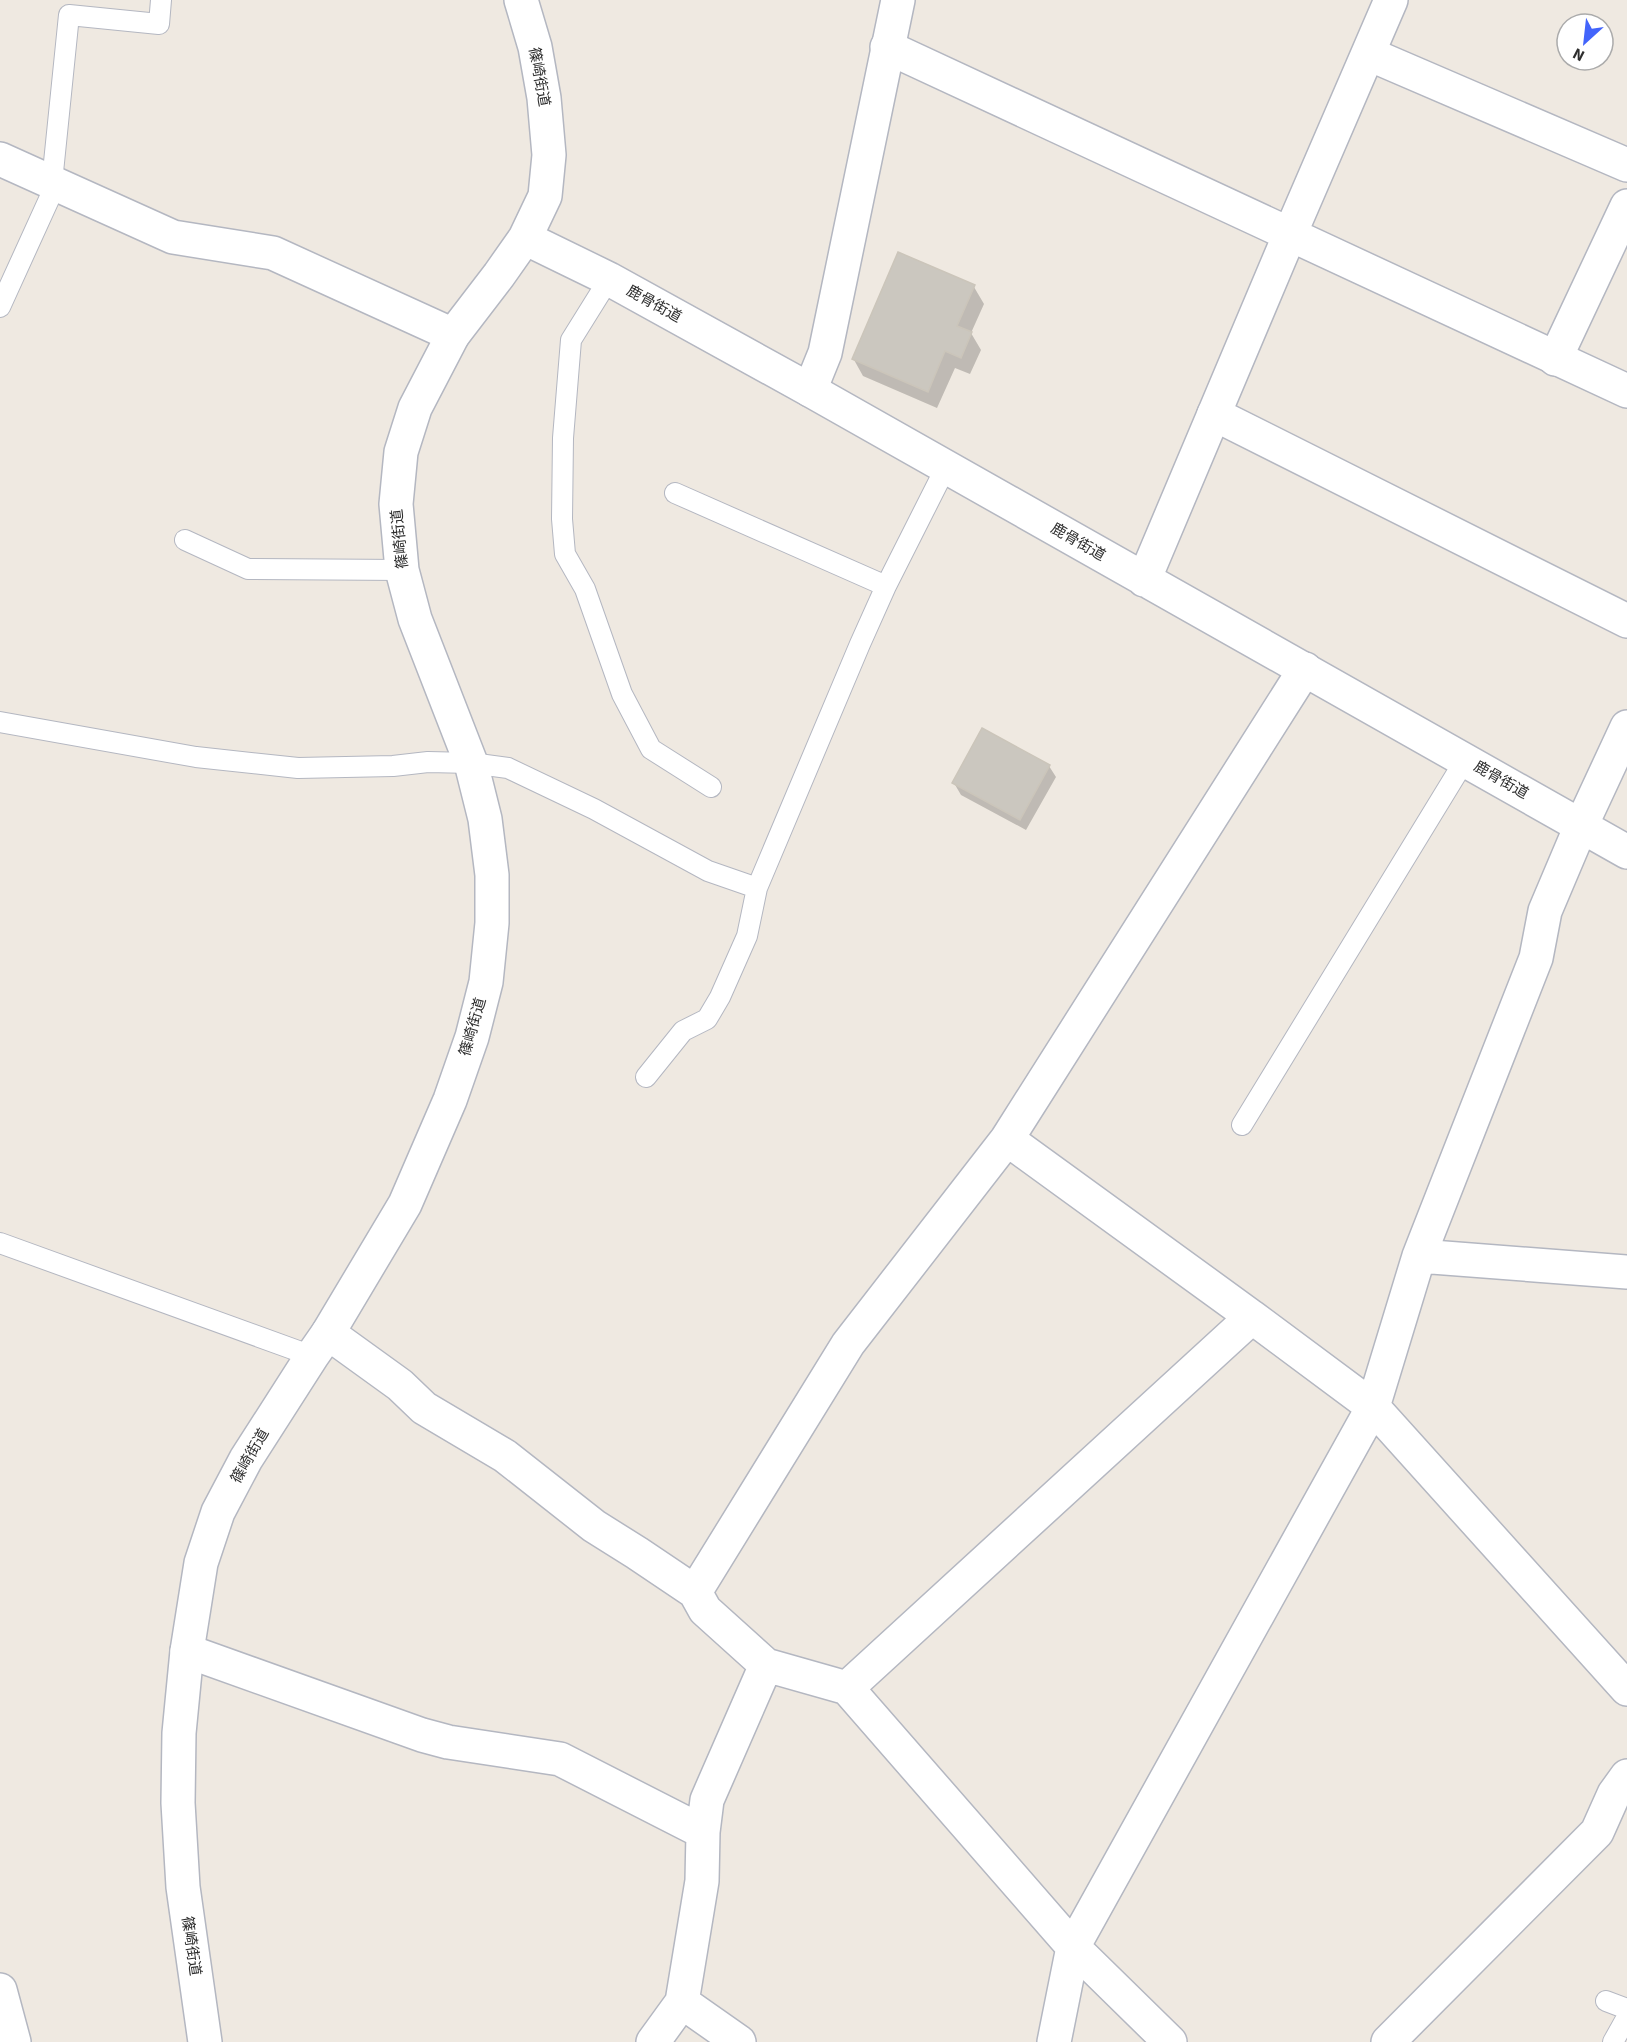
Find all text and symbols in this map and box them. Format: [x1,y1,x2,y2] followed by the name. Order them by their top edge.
[1555,12,1615,72] north arrow
[1569,42,1588,67] text: N
[523,46,555,108] street label: 篠崎街道
[623,280,685,328] street label: 鹿骨街道
[386,508,414,570] street label: 篠崎街道
[1047,518,1109,566] street label: 鹿骨街道
[1470,756,1532,804] street label: 鹿骨街道
[455,995,491,1059] street label: 篠崎街道
[226,1425,274,1487] street label: 篠崎街道
[176,1915,206,1977] street label: 篠崎街道

